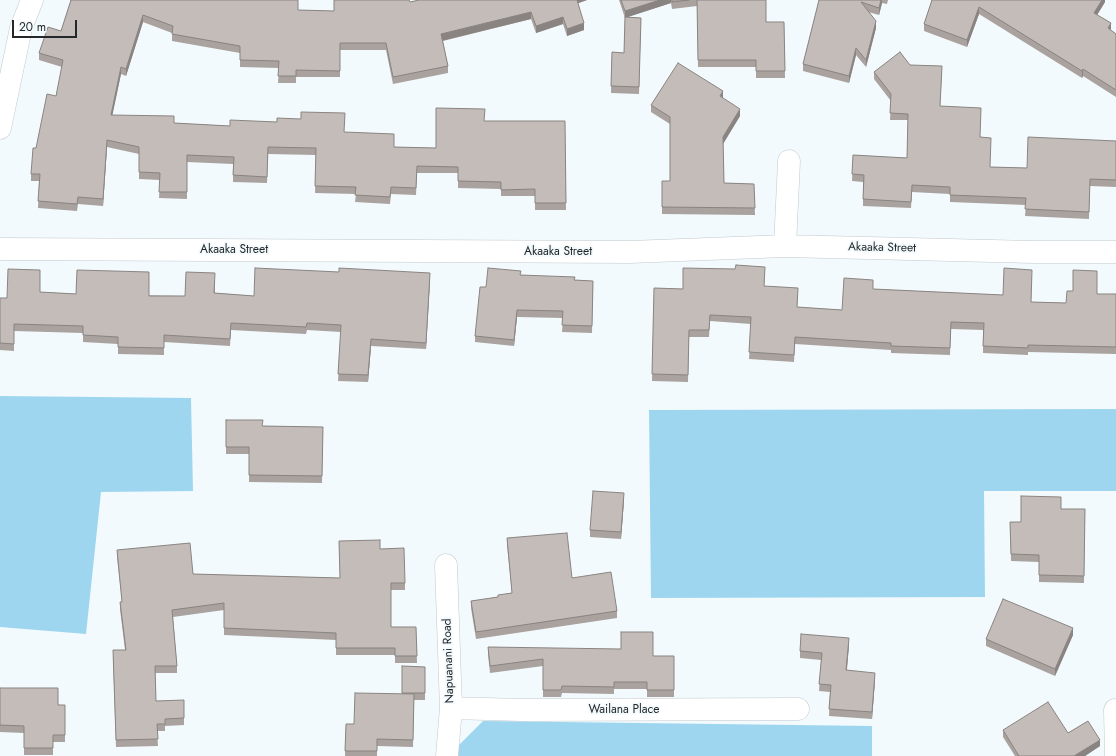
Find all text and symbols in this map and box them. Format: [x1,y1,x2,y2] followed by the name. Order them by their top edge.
[14,12,79,38] scale bar
[19,18,46,36] text: 20 m
[848,240,916,256] street label: Akaaka Street
[200,243,268,257] street label: Akaaka Street
[524,245,592,259] street label: Akaaka Street
[440,618,458,704] street label: Napuanani Road
[589,703,659,717] street label: Wailana Place

